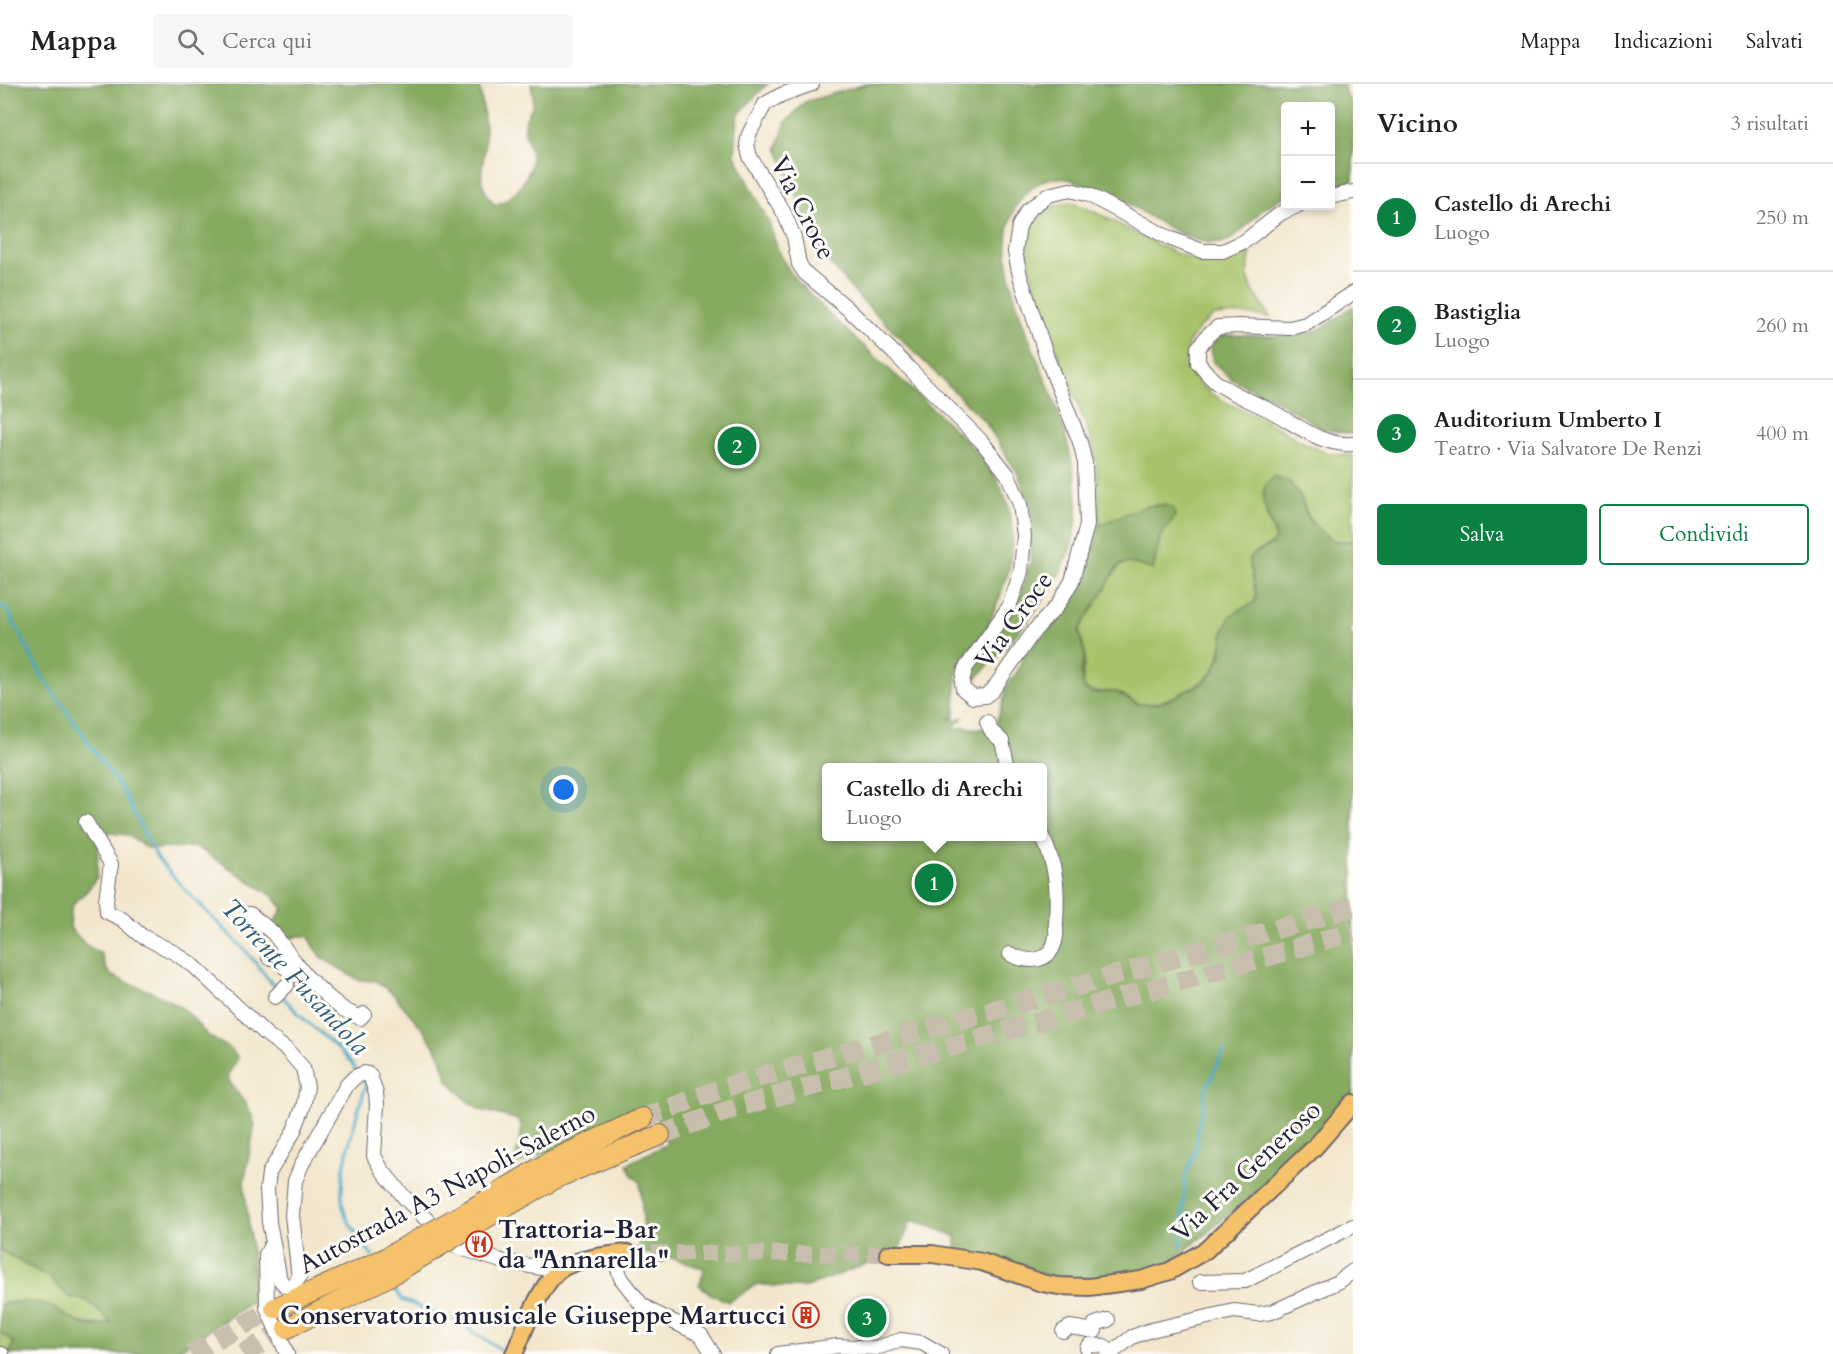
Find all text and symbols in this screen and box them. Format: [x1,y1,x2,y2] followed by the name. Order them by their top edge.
[153,14,573,68] search box
[30,22,117,60] text: Mappa
[174,25,207,58] icon: search
[222,26,312,56] text: Cerca qui
[1520,27,1580,56] text: Mappa
[1613,27,1713,56] text: Indicazioni
[1746,27,1803,56] text: Salvati
[1281,102,1335,210] map controls
[1281,102,1335,156] button: +
[1377,106,1458,141] text: Vicino
[1731,110,1809,137] text: 3 risultati
[762,150,844,266] street label: Via Croce
[1281,156,1335,210] button: −
[1434,189,1611,219] text: Castello di Arechi
[1391,204,1402,231] text: 1
[1756,204,1809,231] text: 250 m
[1434,219,1490,246] text: Luogo
[1434,297,1521,327] text: Bastiglia
[1391,312,1402,339] text: 2
[1756,312,1809,339] text: 260 m
[1434,327,1490,354] text: Luogo
[1434,405,1662,435] text: Auditorium Umberto I
[1391,420,1402,447] text: 3
[1756,420,1809,447] text: 400 m
[718,424,756,469] pin: 2
[1434,435,1702,462] text: Teatro · Via Salvatore De Renzi
[1377,504,1587,565] button: Salva
[1599,504,1809,565] button: Condividi
[967,565,1061,675] street label: Via Croce
[822,763,1047,841] popup
[846,774,1023,804] text: Castello di Arechi
[549,775,578,804] your location
[846,804,902,831] text: Luogo
[914,860,954,906] pin: 1
[212,890,378,1064] water label: Torrente Fusandola
[1164,1093,1328,1249] street label: Via Fra Generoso
[293,1096,601,1282] street label: Autostrada A3 Napoli-Salerno
[498,1212,669,1277] place label: Trattoria-Bar da "Annarella"
[464,1229,494,1259] restaurant icon: Trattoria-Bar da "Annarella"
[848,1296,886,1340] pin: 3
[280,1298,786,1333] place label: Conservatorio musicale Giuseppe Martucci
[791,1300,821,1330] building icon: Conservatorio musicale Giuseppe Martucci

